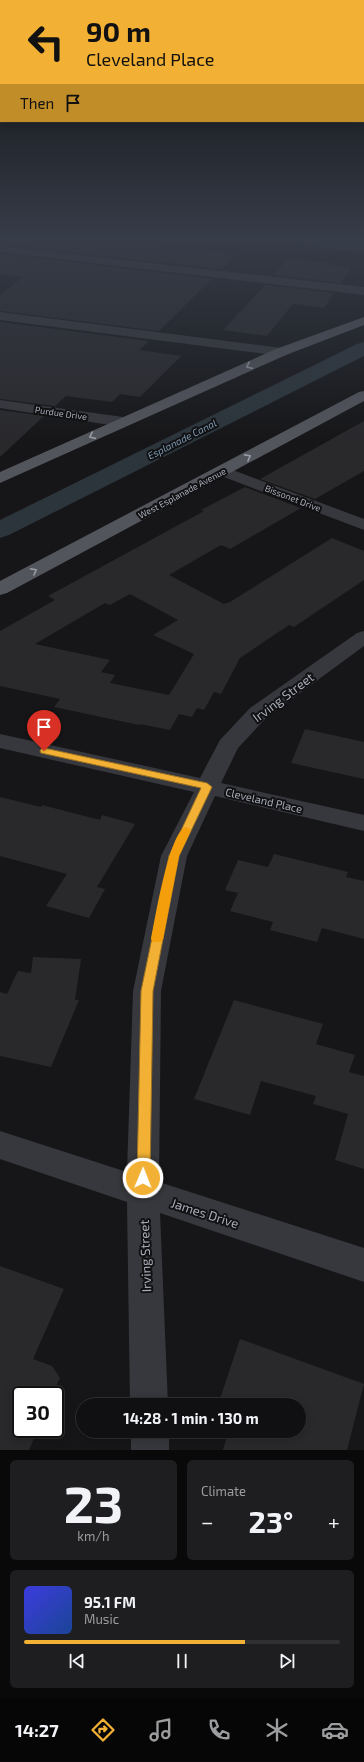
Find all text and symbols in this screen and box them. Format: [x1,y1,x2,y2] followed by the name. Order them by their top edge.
[86,14,151,48] text: 90 m
[20,16,72,68] icon: left
[86,48,215,70] text: Cleveland Place
[62,92,84,114] icon: arrive
[20,94,54,112] text: Then
[246,361,254,369] one-way arrow
[34,404,88,422] street label: Purdue Drive
[146,416,218,462] water label: Esplanade Canal
[89,431,97,439] one-way arrow
[244,455,251,462] one-way arrow
[136,465,228,521] street label: West Esplanade Avenue
[264,482,323,514] street label: Bissonet Drive
[30,568,38,576] one-way arrow
[249,669,317,725] street label: Irving Street
[27,710,61,751] pin
[33,716,55,738] icon: arrive
[224,785,304,815] street label: Cleveland Place
[122,1157,164,1199] position arrow
[169,1195,241,1231] street label: James Drive
[136,1219,154,1293] street label: Irving Street
[12,1386,64,1438] speed limit sign: 30
[123,1409,259,1427] text: 14:28 · 1 min · 130 m
[64,1471,123,1533] text: 23
[201,1483,246,1499] text: Climate
[248,1503,293,1539] text: 23°
[201,1508,214,1534] text: −
[328,1508,340,1534] text: +
[77,1528,110,1544] text: km/h
[84,1593,136,1611] text: 95.1 FM
[84,1611,119,1627] text: Music
[66,1650,88,1672] icon: previous
[171,1650,193,1672] icon: pause
[276,1650,298,1672] icon: next
[89,1716,117,1744] icon: directions
[147,1716,175,1744] icon: music
[205,1716,233,1744] icon: phone
[263,1716,291,1744] icon: climate
[321,1716,349,1744] icon: car
[15,1719,59,1741] text: 14:27

